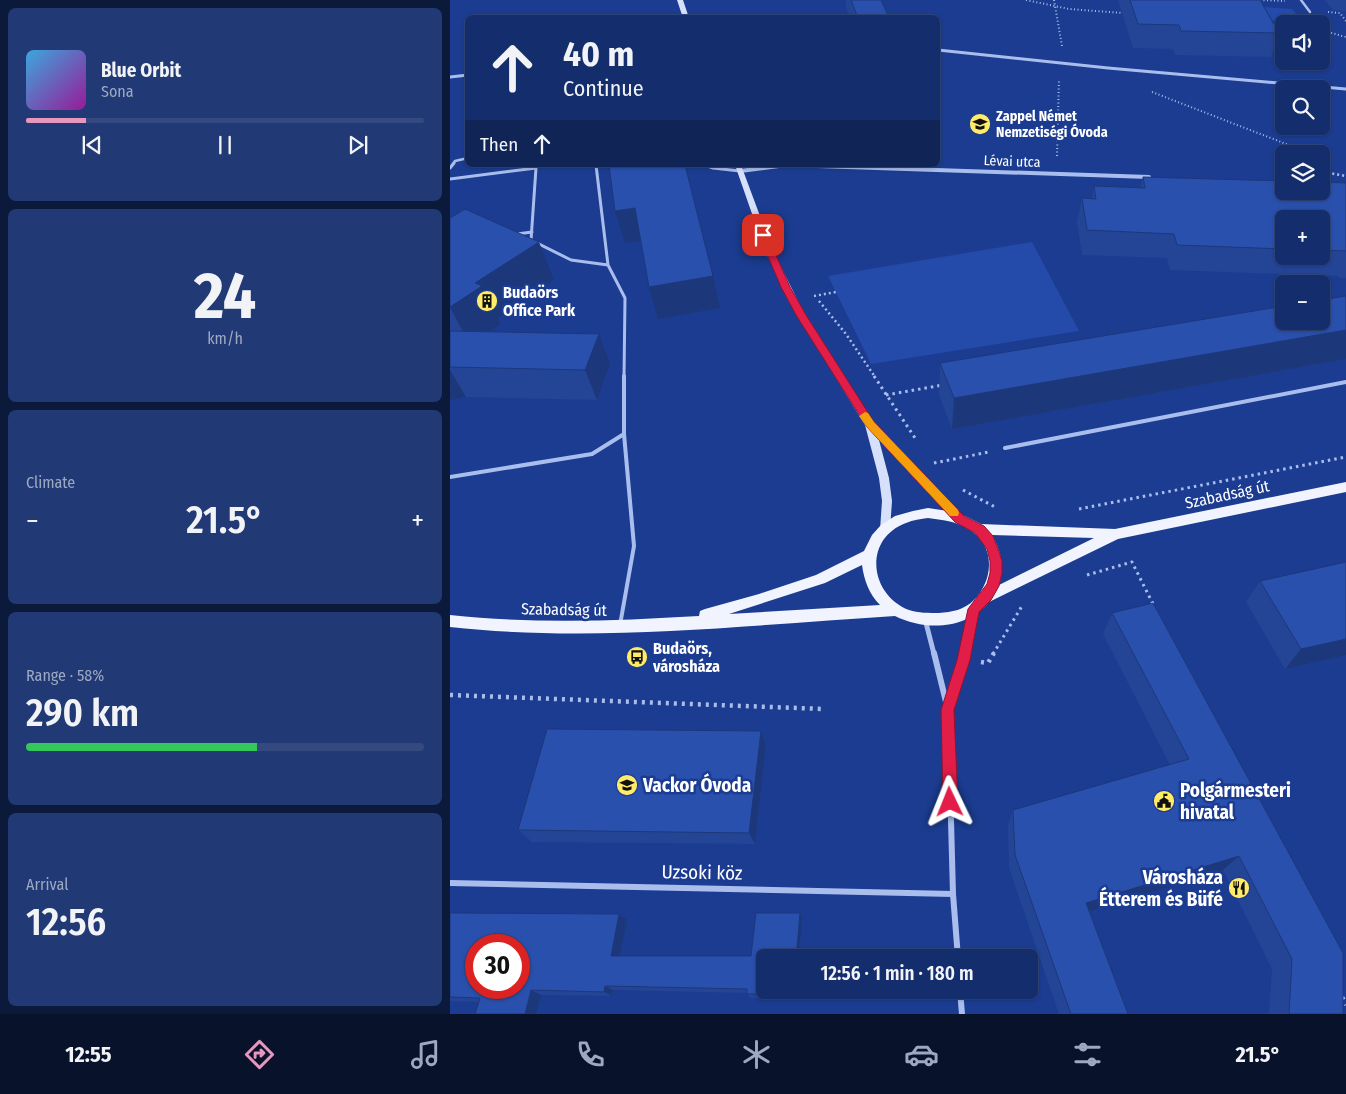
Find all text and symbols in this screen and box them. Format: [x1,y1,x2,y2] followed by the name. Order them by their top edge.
[1275,15,1330,330] map controls
[1275,15,1330,70] button: sound
[563,33,634,75] text: 40 m
[480,35,545,100] icon: ahead
[101,59,181,82] text: Blue Orbit
[563,75,644,102] text: Continue
[1275,80,1330,135] button: search
[101,82,134,101] text: Sona
[996,108,1108,141] place label: Zappel Német Nemzetiségi Óvoda
[968,112,992,136] school or university icon: Zappel Német Nemzetiségi Óvoda
[528,130,556,158] icon: ahead
[78,131,106,159] icon: previous
[211,131,239,159] icon: pause
[344,131,372,159] icon: next
[480,133,518,156] text: Then
[1275,145,1330,200] button: layers
[983,152,1041,171] street label: Lévai utca
[1275,210,1330,265] button: +
[742,214,784,256] pin
[749,221,777,249] icon: arrive
[194,257,256,335] text: 24
[1275,275,1330,330] button: −
[503,283,576,320] place label: Budaörs Office Park
[475,289,499,313] building icon: Budaörs Office Park
[207,329,243,348] text: km/h
[26,473,75,492] text: Climate
[1183,476,1272,513] street label: Szabadság út
[186,497,264,543] text: 21.5°
[26,504,39,537] text: −
[411,504,424,537] text: +
[521,599,608,620] street label: Szabadság út
[652,639,720,676] place label: Budaörs, városháza
[625,645,649,669] bus stop icon: Budaörs, városháza
[26,666,104,685] text: Range · 58%
[26,690,139,736] text: 290 km
[615,773,639,797] school or university icon: Vackor Óvoda
[642,773,751,797] place label: Vackor Óvoda
[923,775,975,827] position arrow
[1180,779,1291,824] place label: Polgármesteri hivatal
[1152,789,1176,813] public building icon: Polgármesteri hivatal
[661,860,743,885] street label: Uzsoki köz
[1099,866,1223,911] place label: Városháza Étterem és Büfé
[26,875,68,894] text: Arrival
[1227,876,1251,900] restaurant icon: Városháza Étterem és Büfé
[26,899,106,945] text: 12:56
[465,934,530,999] speed limit sign: 30
[820,962,974,985] text: 12:56 · 1 min · 180 m
[242,1037,277,1072] icon: directions
[408,1037,443,1072] icon: music
[573,1037,608,1072] icon: phone
[739,1037,774,1072] icon: climate
[904,1037,939,1072] icon: car
[1070,1037,1105,1072] icon: filters
[65,1041,111,1068] text: 12:55
[1235,1041,1281,1068] text: 21.5°

